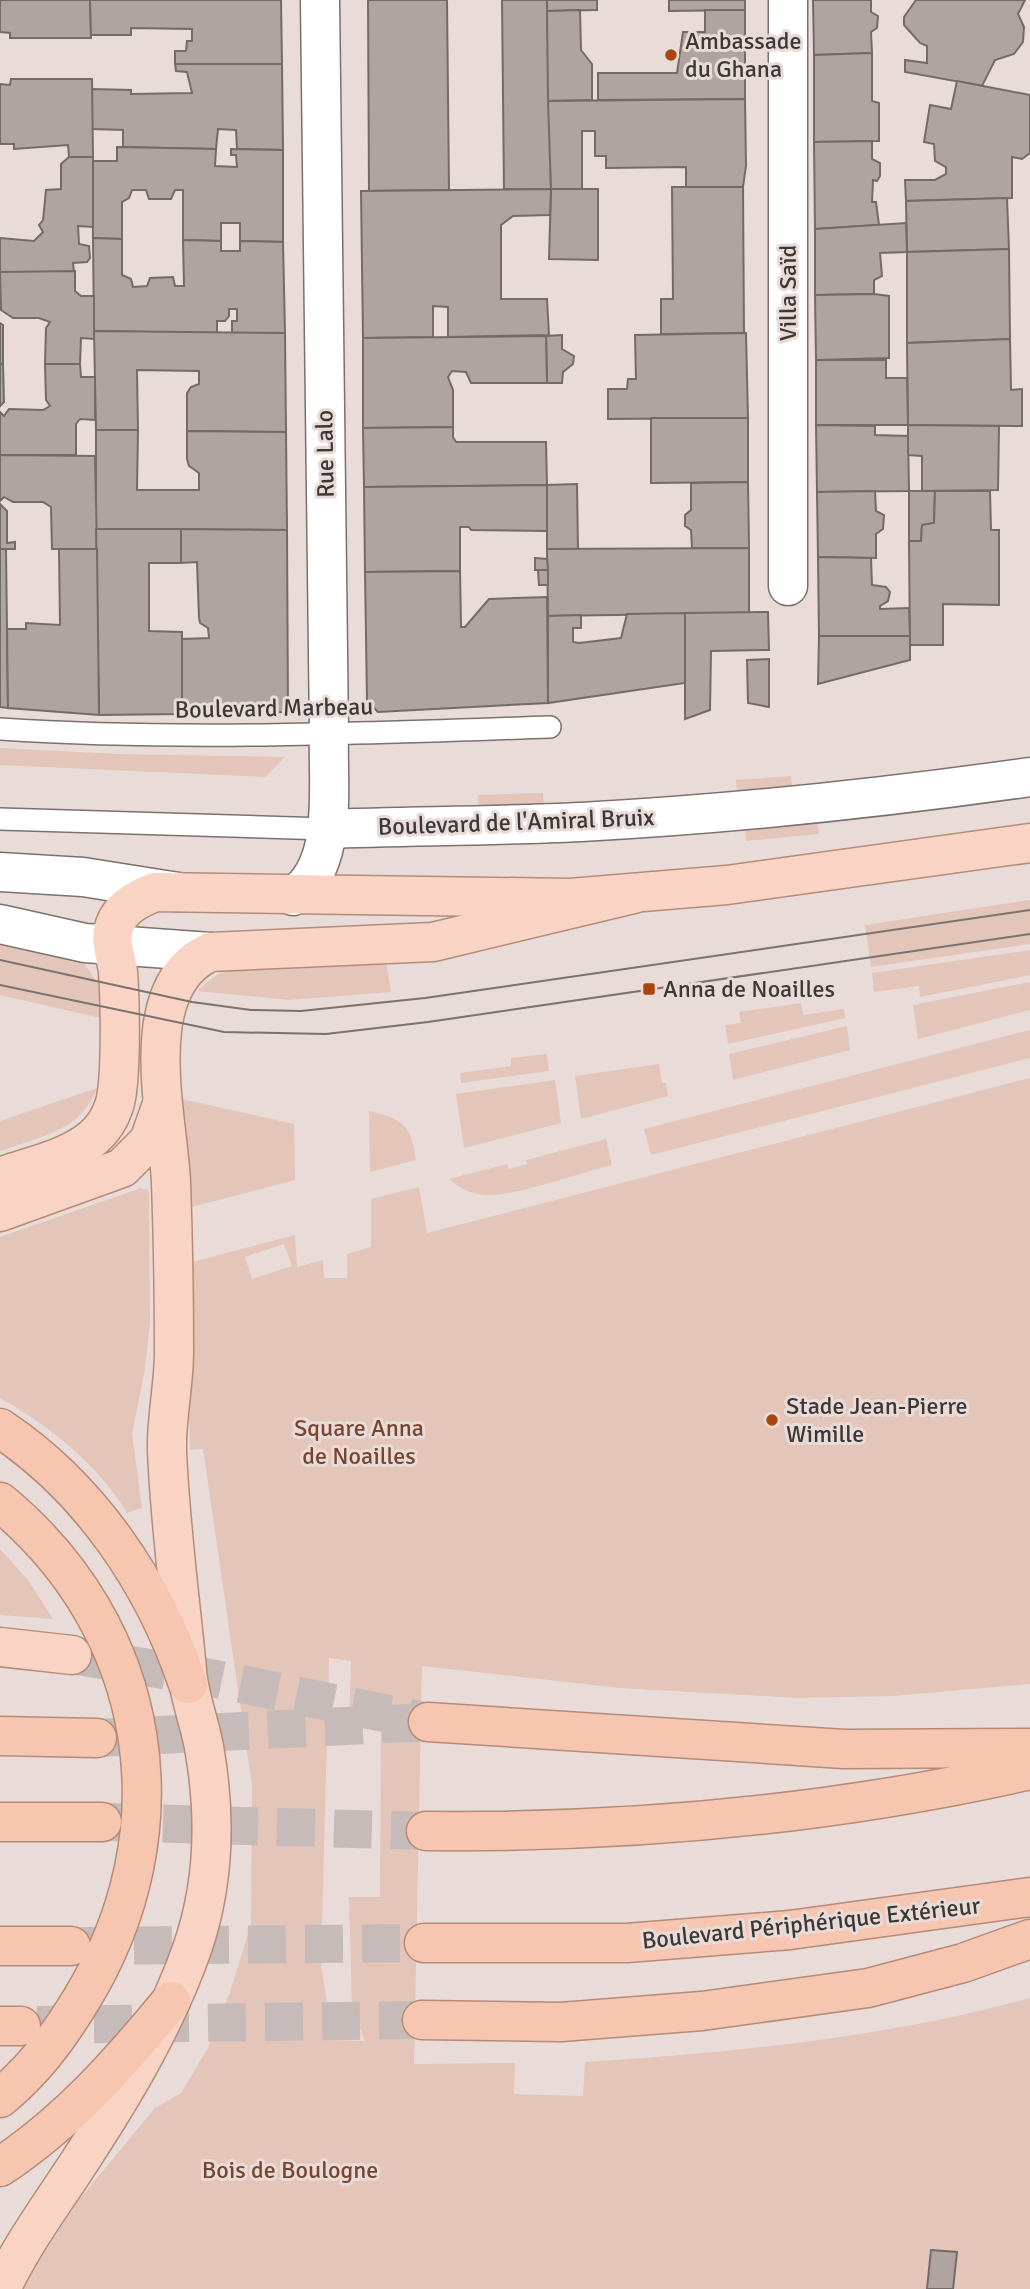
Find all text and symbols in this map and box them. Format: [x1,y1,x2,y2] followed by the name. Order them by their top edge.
[685,26,801,84] place label: Ambassade du Ghana
[663,47,679,63] marker: Ambassade du Ghana
[773,245,803,341] street label: Villa Saïd
[309,410,341,498] street label: Rue Lalo
[174,691,374,725] street label: Boulevard Marbeau
[377,802,655,842] street label: Boulevard de l'Amiral Bruix
[663,974,835,1004] place label: Anna de Noailles
[641,981,657,997] marker: Anna de Noailles
[786,1391,968,1449] place label: Stade Jean-Pierre Wimille
[764,1412,780,1428] marker: Stade Jean-Pierre Wimille
[294,1413,424,1471] park label: Square Anna de Noailles
[640,1890,982,1956] street label: Boulevard Périphérique Extérieur
[202,2155,378,2185] park label: Bois de Boulogne

